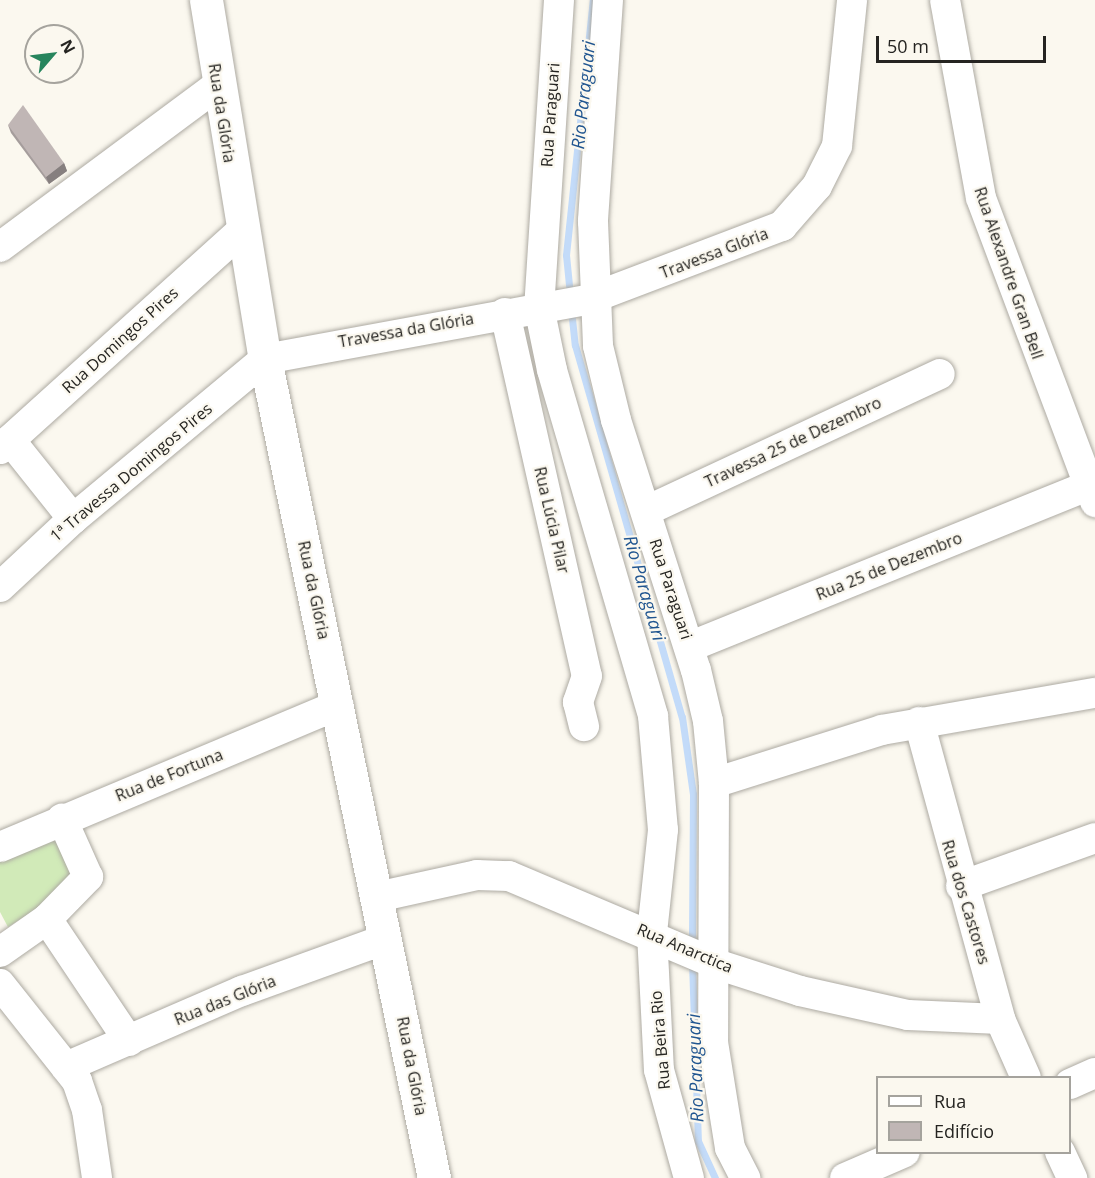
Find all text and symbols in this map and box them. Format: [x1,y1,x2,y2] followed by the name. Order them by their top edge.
[24,24,84,84] north arrow
[879,24,1048,62] scale bar
[887,34,929,58] text: 50 m
[55,36,81,57] text: N
[567,40,599,150] water label: Rio Paraguari
[205,62,239,164] street label: Rua da Glória
[537,62,563,168] street label: Rua Paraguari
[970,184,1048,362] street label: Rua Alexandre Gran Bell
[657,224,771,282] street label: Travessa Glória
[58,283,182,397] street label: Rua Domingos Pires
[337,309,475,351] street label: Travessa da Glória
[702,393,884,491] street label: Travessa 25 de Dezembro
[46,399,216,545] street label: 1ª Travessa Domingos Pires
[530,465,574,575] street label: Rua Lúcia Pilar
[813,528,965,604] street label: Rua 25 de Dezembro
[620,533,670,643] water label: Rio Paraguari
[646,536,696,642] street label: Rua Paraguari
[294,539,334,641] street label: Rua da Glória
[112,745,226,805] street label: Rua de Fortuna
[938,838,994,966] street label: Rua dos Castores
[634,919,736,977] street label: Rua Anarctica
[171,971,279,1029] street label: Rua das Glória
[646,990,674,1090] street label: Rua Beira Rio
[682,1013,708,1123] water label: Rio Paraguari
[393,1015,431,1117] street label: Rua da Glória
[876,1076,1071,1154] legend
[934,1089,966,1113] text: Rua
[934,1119,994,1143] text: Edifício

